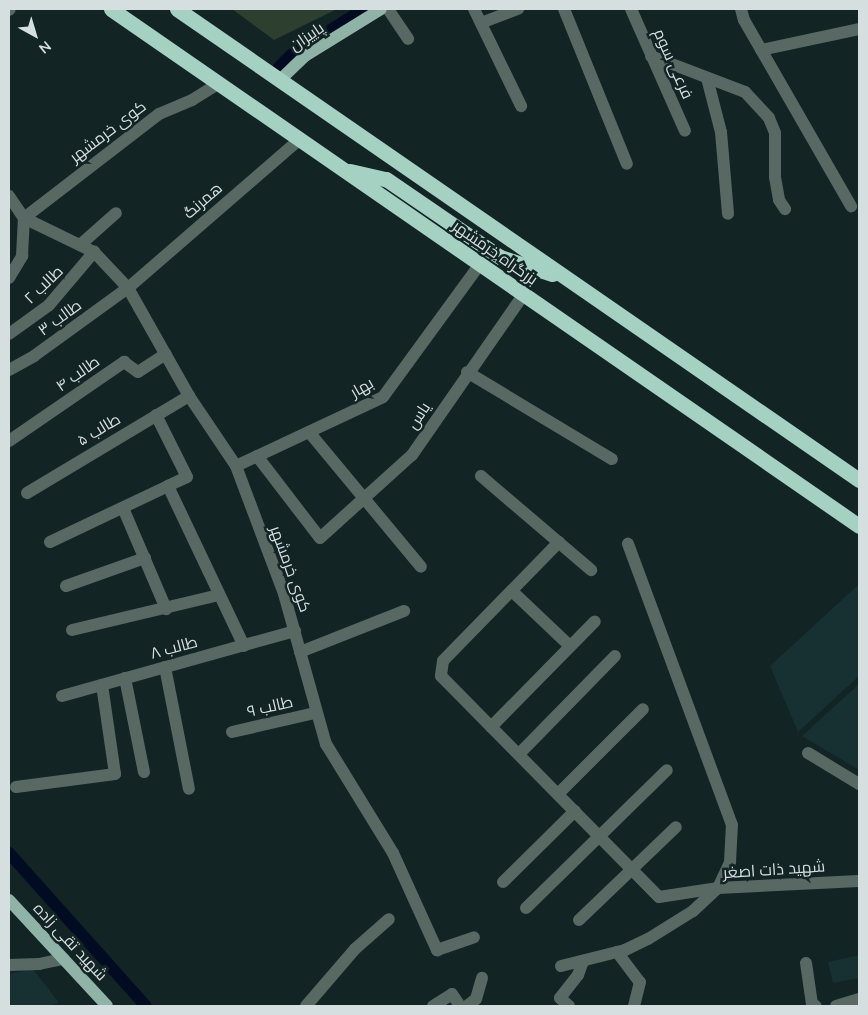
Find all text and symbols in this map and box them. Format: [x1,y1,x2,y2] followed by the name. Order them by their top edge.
[10,10,60,60] north arrow
[286,18,328,56] street label: پاییزان
[649,26,697,102] street label: فرعی سوم
[35,36,55,58] text: N
[66,97,150,167] street label: کوی خرمشهر
[179,179,227,223] street label: همرنگ
[449,217,541,289] street label: بزرگراه خرمشهر
[21,262,67,308] street label: طالب ۲
[35,296,85,340] street label: طالب ۳
[52,352,104,396] street label: طالب ۴
[347,374,377,402] street label: بهار
[403,399,435,433] street label: یاس
[74,410,124,450] street label: طالب ۵
[265,523,315,615] street label: کوی خرمشهر
[148,632,200,664] street label: طالب ۸
[245,692,295,722] street label: طالب ۹
[722,857,826,883] street label: شهید ذات اصغر
[29,899,111,985] street label: شهید تقی زاده

